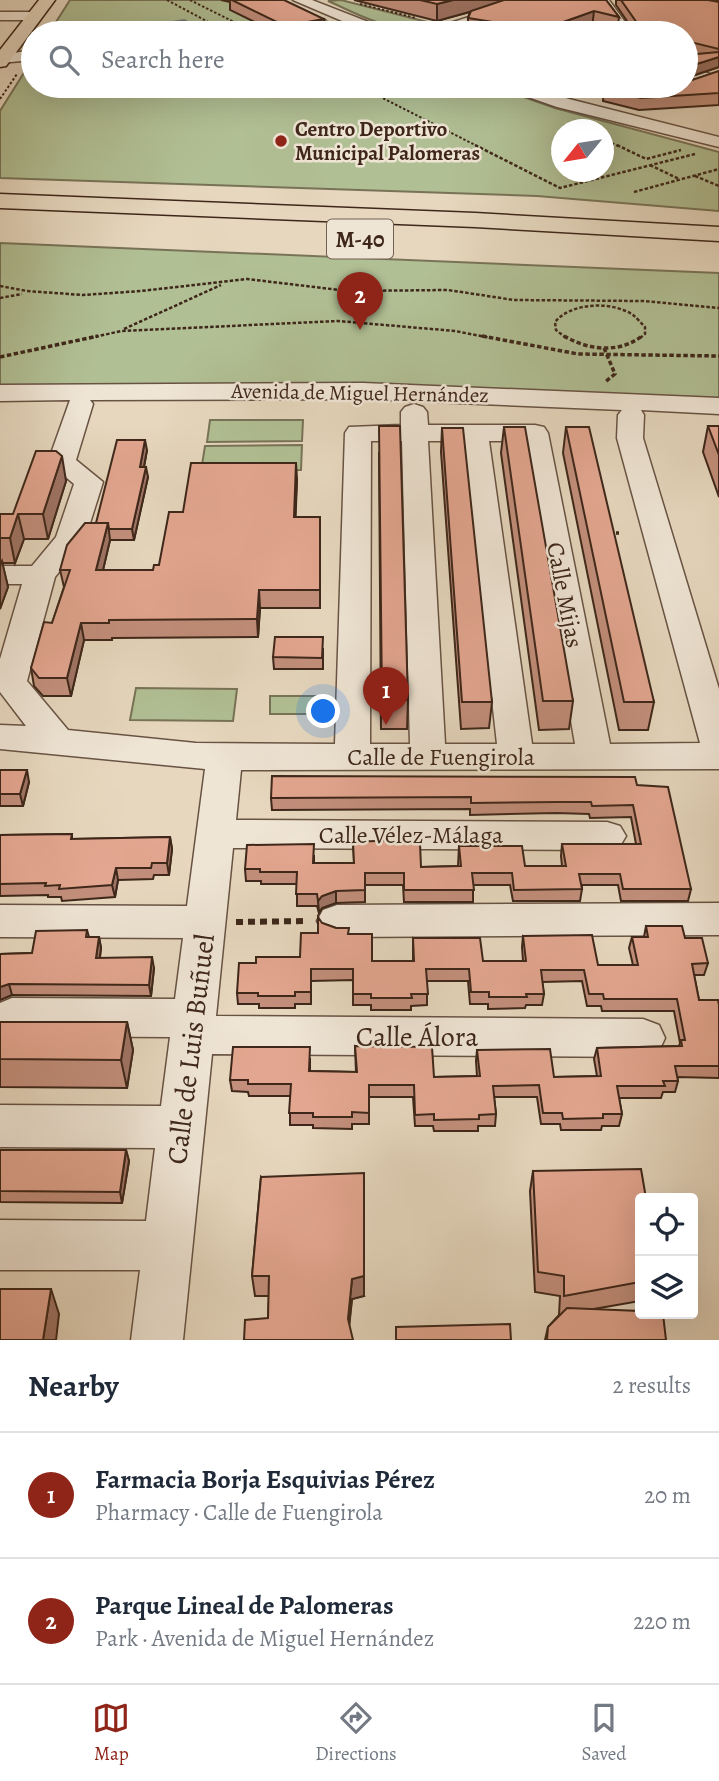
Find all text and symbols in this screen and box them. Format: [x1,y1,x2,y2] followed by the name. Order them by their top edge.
[21,21,698,98] search box
[45,41,83,79] icon: search
[101,42,225,77] text: Search here
[295,115,480,167] place label: Centro Deportivo Municipal Palomeras
[551,119,614,182] north arrow
[273,133,289,149] marker: Centro Deportivo Municipal Palomeras
[327,220,393,258] road number: M-40
[337,272,383,330] pin: 2
[230,377,489,409] street label: Avenida de Miguel Hernández
[539,539,591,651] street label: Calle Mijas
[363,667,409,725] pin: 1
[306,694,340,728] your location
[347,741,536,773] street label: Calle de Fuengirola
[319,819,504,851] street label: Calle Vélez-Málaga
[158,932,224,1166] street label: Calle de Luis Buñuel
[356,1018,478,1056] street label: Calle Álora
[635,1193,698,1319] map controls
[635,1193,698,1256] button: locate
[635,1256,698,1319] button: layers
[28,1366,119,1406] text: Nearby
[613,1370,691,1401] text: 2 results
[95,1462,435,1497] text: Farmacia Borja Esquivias Pérez
[47,1480,55,1511] text: 1
[644,1480,691,1511] text: 20 m
[95,1497,383,1528] text: Pharmacy · Calle de Fuengirola
[95,1588,394,1623] text: Parque Lineal de Palomeras
[45,1606,57,1637] text: 2
[633,1606,691,1637] text: 220 m
[95,1623,434,1654] text: Park · Avenida de Miguel Hernández
[92,1699,130,1767] tab: Map
[315,1699,397,1767] tab: Directions
[582,1699,627,1767] tab: Saved

